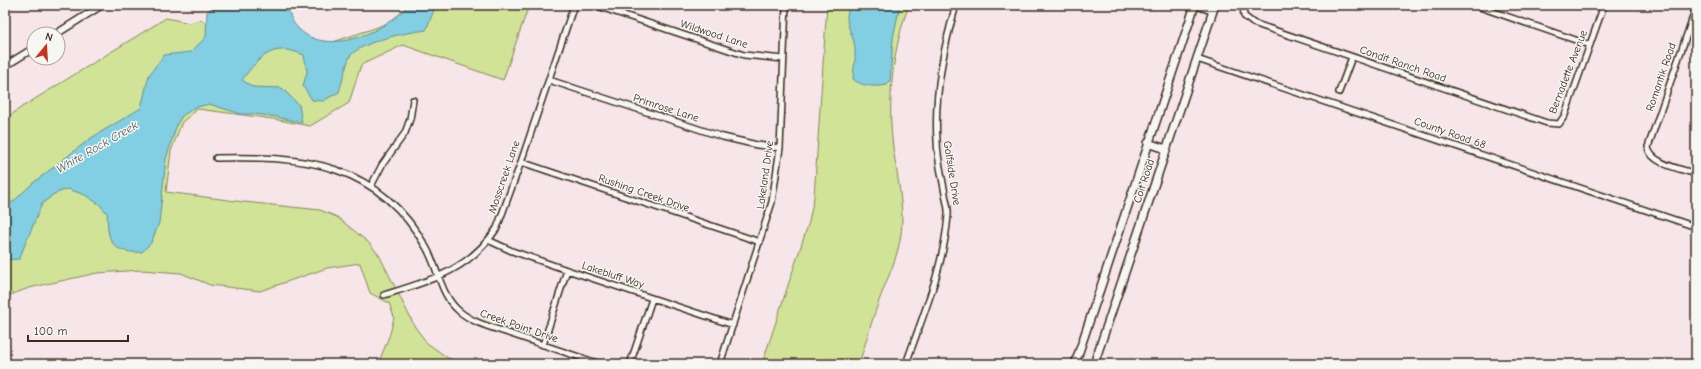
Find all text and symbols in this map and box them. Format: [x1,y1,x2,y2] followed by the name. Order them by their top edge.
[679,17,750,51] street label: Wildwood Lane
[26,26,66,66] north arrow
[1546,28,1590,116] street label: Bernadette Avenue
[44,30,54,44] text: N
[1643,41,1679,113] street label: Romantik Road
[1358,43,1448,85] street label: Condit Ranch Road
[631,91,701,125] street label: Primrose Lane
[1412,115,1488,151] street label: County Road 68
[54,118,140,176] water label: White Rock Creek
[485,138,523,215] street label: Mosscreek Lane
[754,139,776,210] street label: Lakeland Drive
[941,140,964,207] street label: Golfside Drive
[1131,157,1157,205] street label: Coit Road
[597,171,692,215] street label: Rushing Creek Drive
[580,259,646,291] street label: Lakebluff Way
[478,307,560,346] street label: Creek Point Drive
[28,317,128,343] scale bar
[34,324,67,338] text: 100 m

